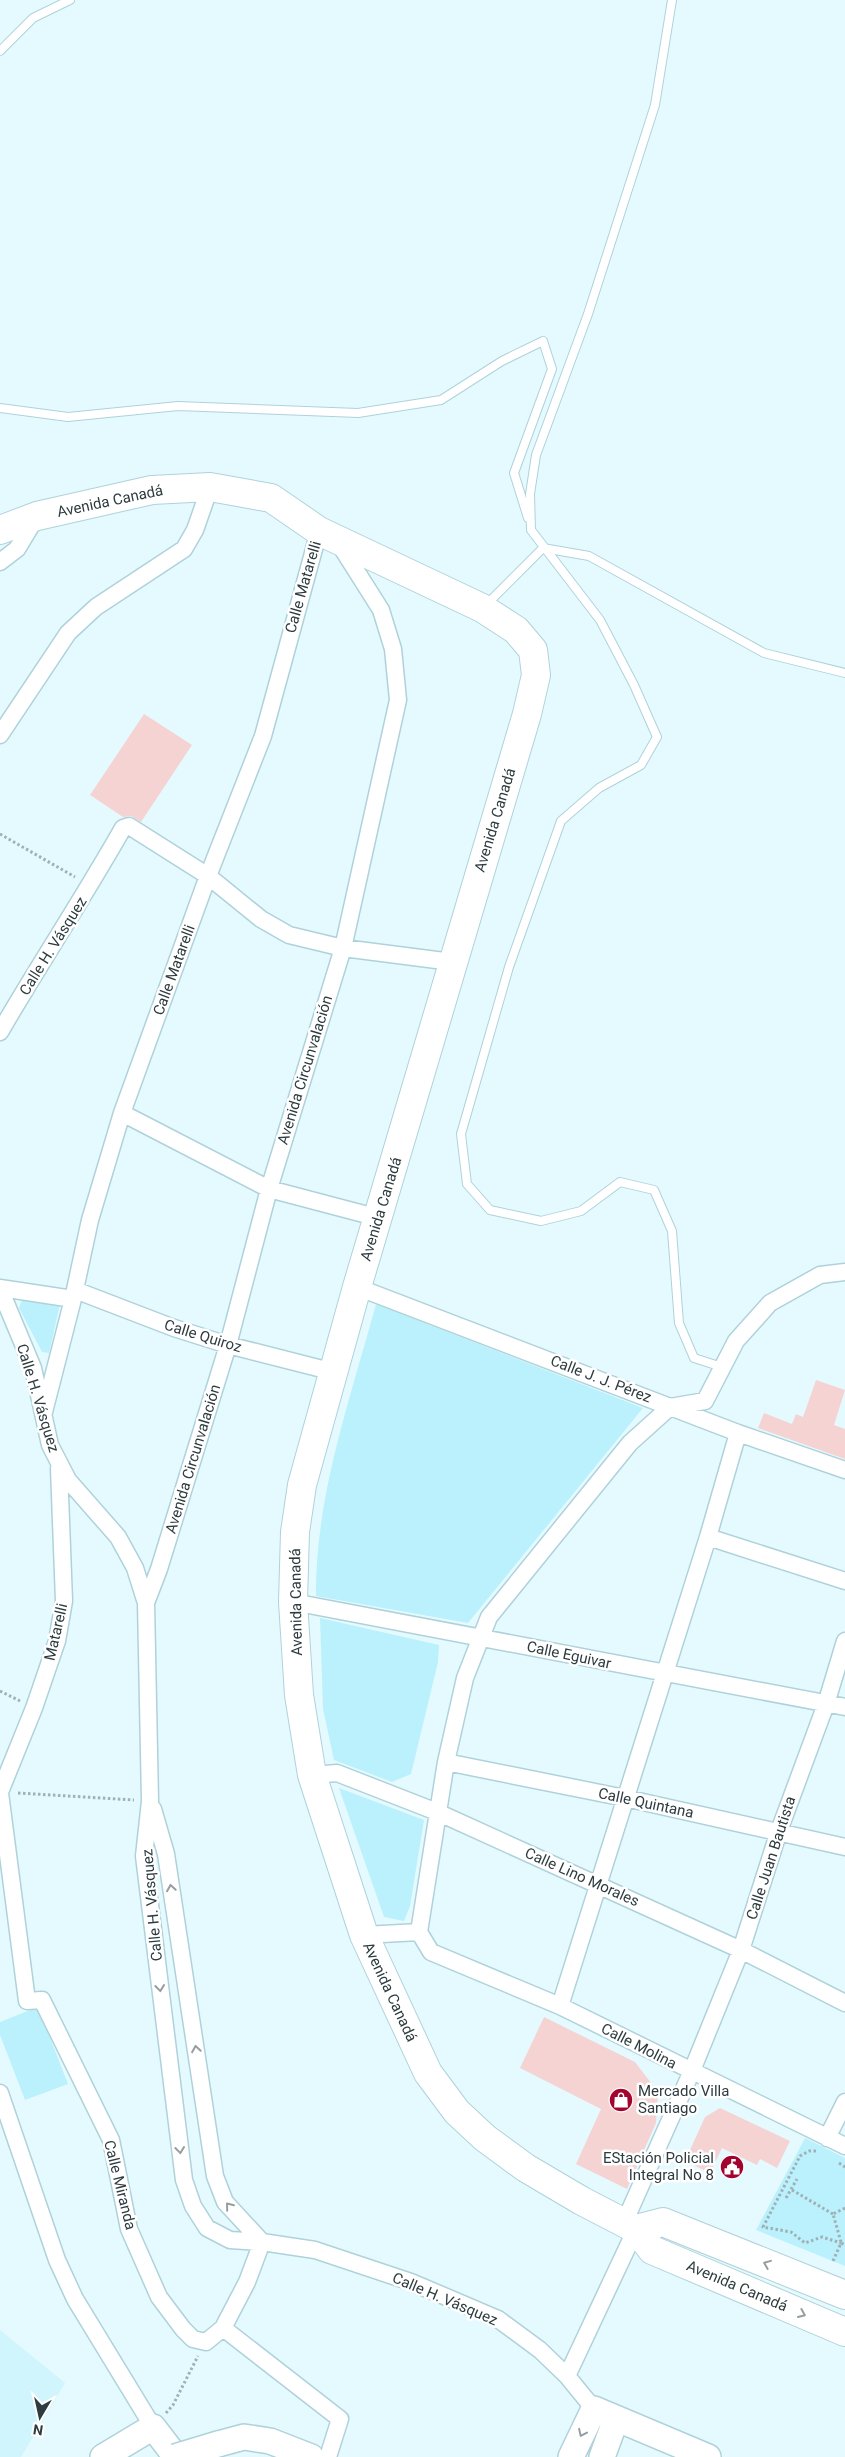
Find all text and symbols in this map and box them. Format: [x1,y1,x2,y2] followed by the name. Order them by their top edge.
[55,481,165,521] street label: Avenida Canadá
[281,539,325,635] street label: Calle Matarelli
[471,766,519,874] street label: Avenida Canadá
[16,893,90,999] street label: Calle H. Vásquez
[149,922,199,1018] street label: Calle Matarelli
[274,993,336,1147] street label: Avenida Circunvalación
[357,1155,405,1263] street label: Avenida Canadá
[162,1316,244,1356] street label: Calle Quiroz
[13,1342,63,1454] street label: Calle H. Vásquez
[548,1352,654,1406] street label: Calle J. J. Pérez
[162,1382,224,1536] street label: Avenida Circunvalación
[286,1548,306,1656] street label: Avenida Canadá
[41,1602,71,1662] street label: Matarelli
[525,1637,613,1673] street label: Calle Eguivar
[597,1784,695,1822] street label: Calle Quintana
[743,1794,799,1922] street label: Calle Juan Bautista
[522,1844,642,1910] street label: Calle Lino Morales
[138,1848,166,1962] street label: Calle H. Vásquez
[166,1884,177,1892] one-way arrow
[359,1939,421,2045] street label: Avenida Canadá
[155,1984,165,1993] one-way arrow
[598,2019,680,2073] street label: Calle Molina
[191,2044,201,2053] one-way arrow
[638,2082,729,2117] place label: Mercado Villa Santiago
[608,2087,634,2113] shop icon: Mercado Villa Santiago
[100,2138,140,2232] street label: Calle Miranda
[174,2146,185,2154] one-way arrow
[603,2149,714,2184] place label: EStación Policial Integral No 8
[719,2154,745,2180] public building icon: EStación Policial Integral No 8
[226,2202,235,2212] one-way arrow
[684,2257,790,2315] street label: Avenida Canadá
[763,2259,772,2270] one-way arrow
[390,2269,500,2329] street label: Calle H. Vásquez
[797,2308,806,2318] one-way arrow
[15,2392,65,2442] north arrow
[32,2421,44,2439] text: N
[578,2428,588,2437] one-way arrow

